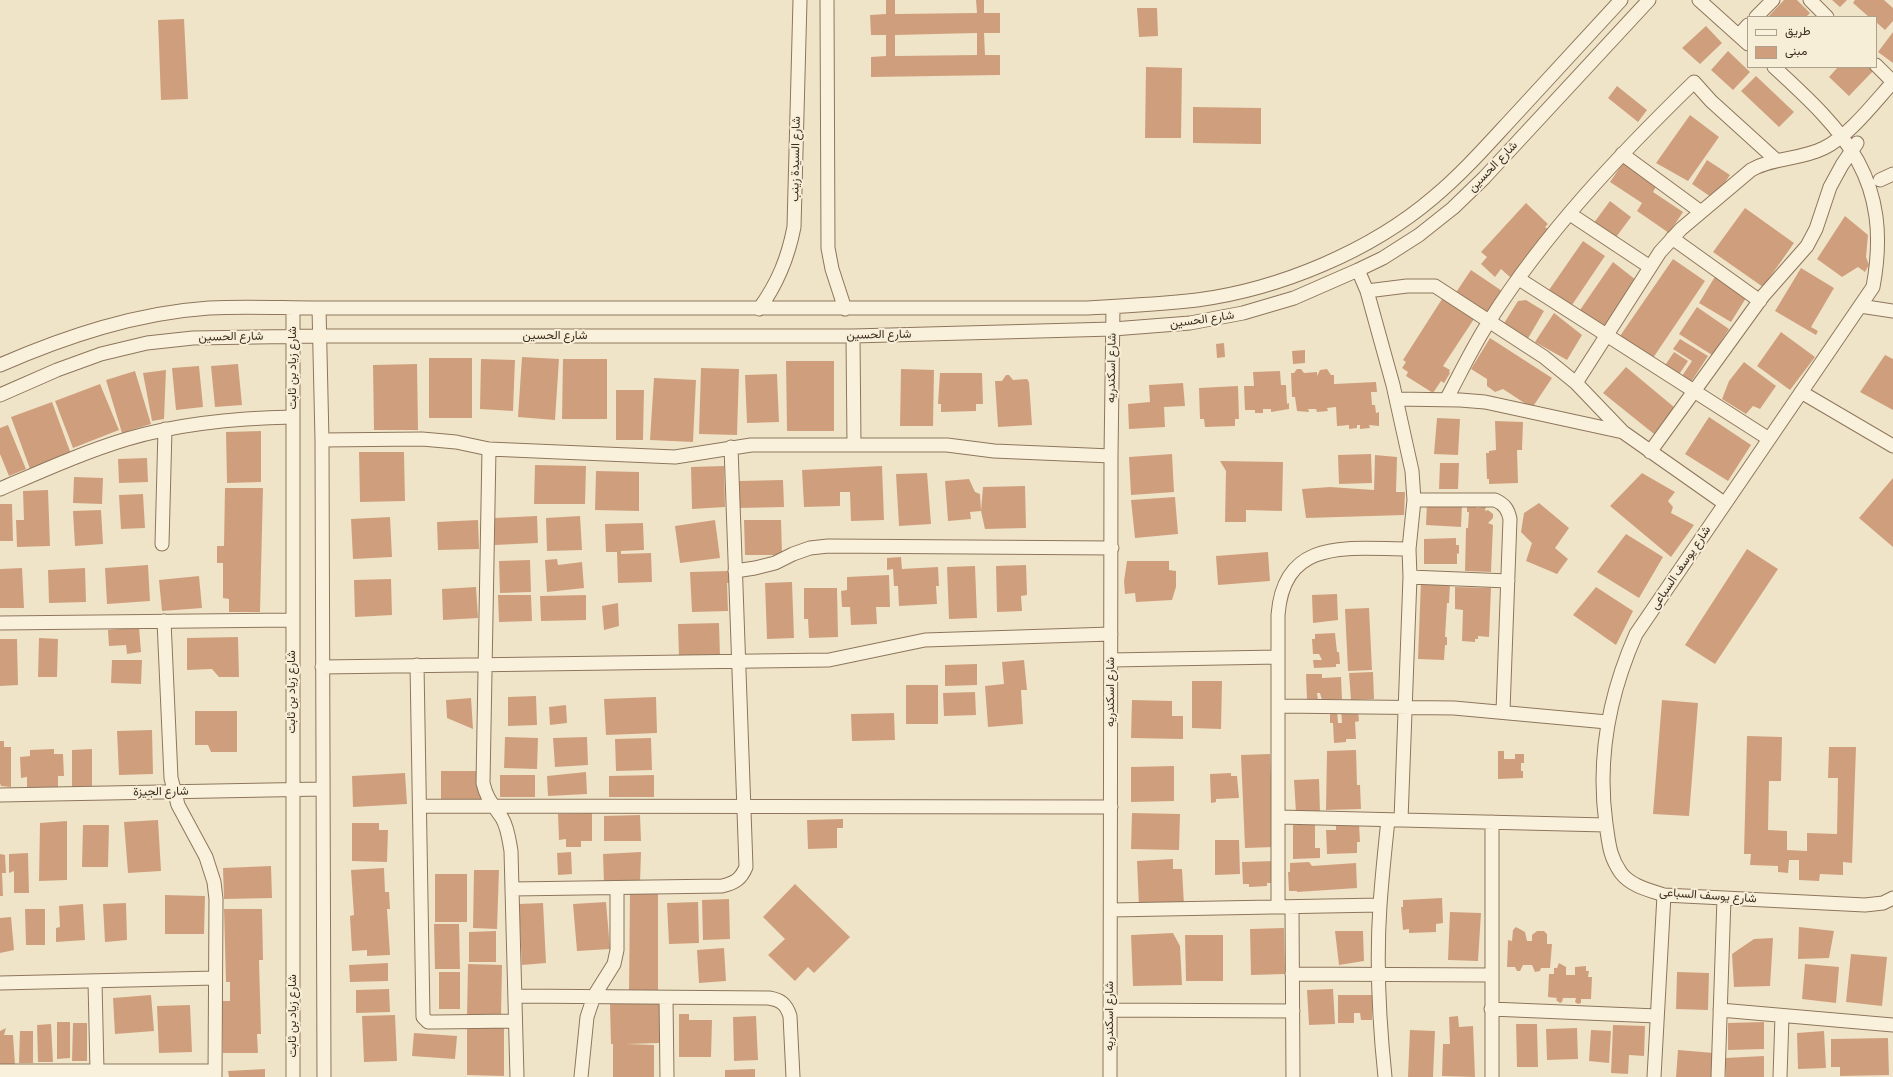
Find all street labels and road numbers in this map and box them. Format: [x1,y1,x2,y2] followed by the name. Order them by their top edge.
[788,116,804,202] street label: شارع السيدة زينب
[1465,139,1521,195] street label: شارع الحسين
[1169,308,1235,332] street label: شارع الحسين
[286,326,300,410] street label: شارع زياد بن ثابت
[846,327,912,343] street label: شارع الحسين
[198,329,264,345] street label: شارع الحسين
[523,329,587,343] street label: شارع الحسين
[1104,333,1120,403] street label: شارع اسكندريه
[1648,523,1714,613] street label: شارع يوسف السباعى
[285,650,299,734] street label: شارع زياد بن ثابت
[1104,657,1118,727] street label: شارع اسكندريه
[133,784,189,800] street label: شارع الجيزة
[1659,885,1757,907] street label: شارع يوسف السباعى
[286,974,300,1058] street label: شارع زياد بن ثابت
[1103,981,1117,1051] street label: شارع اسكندريه

